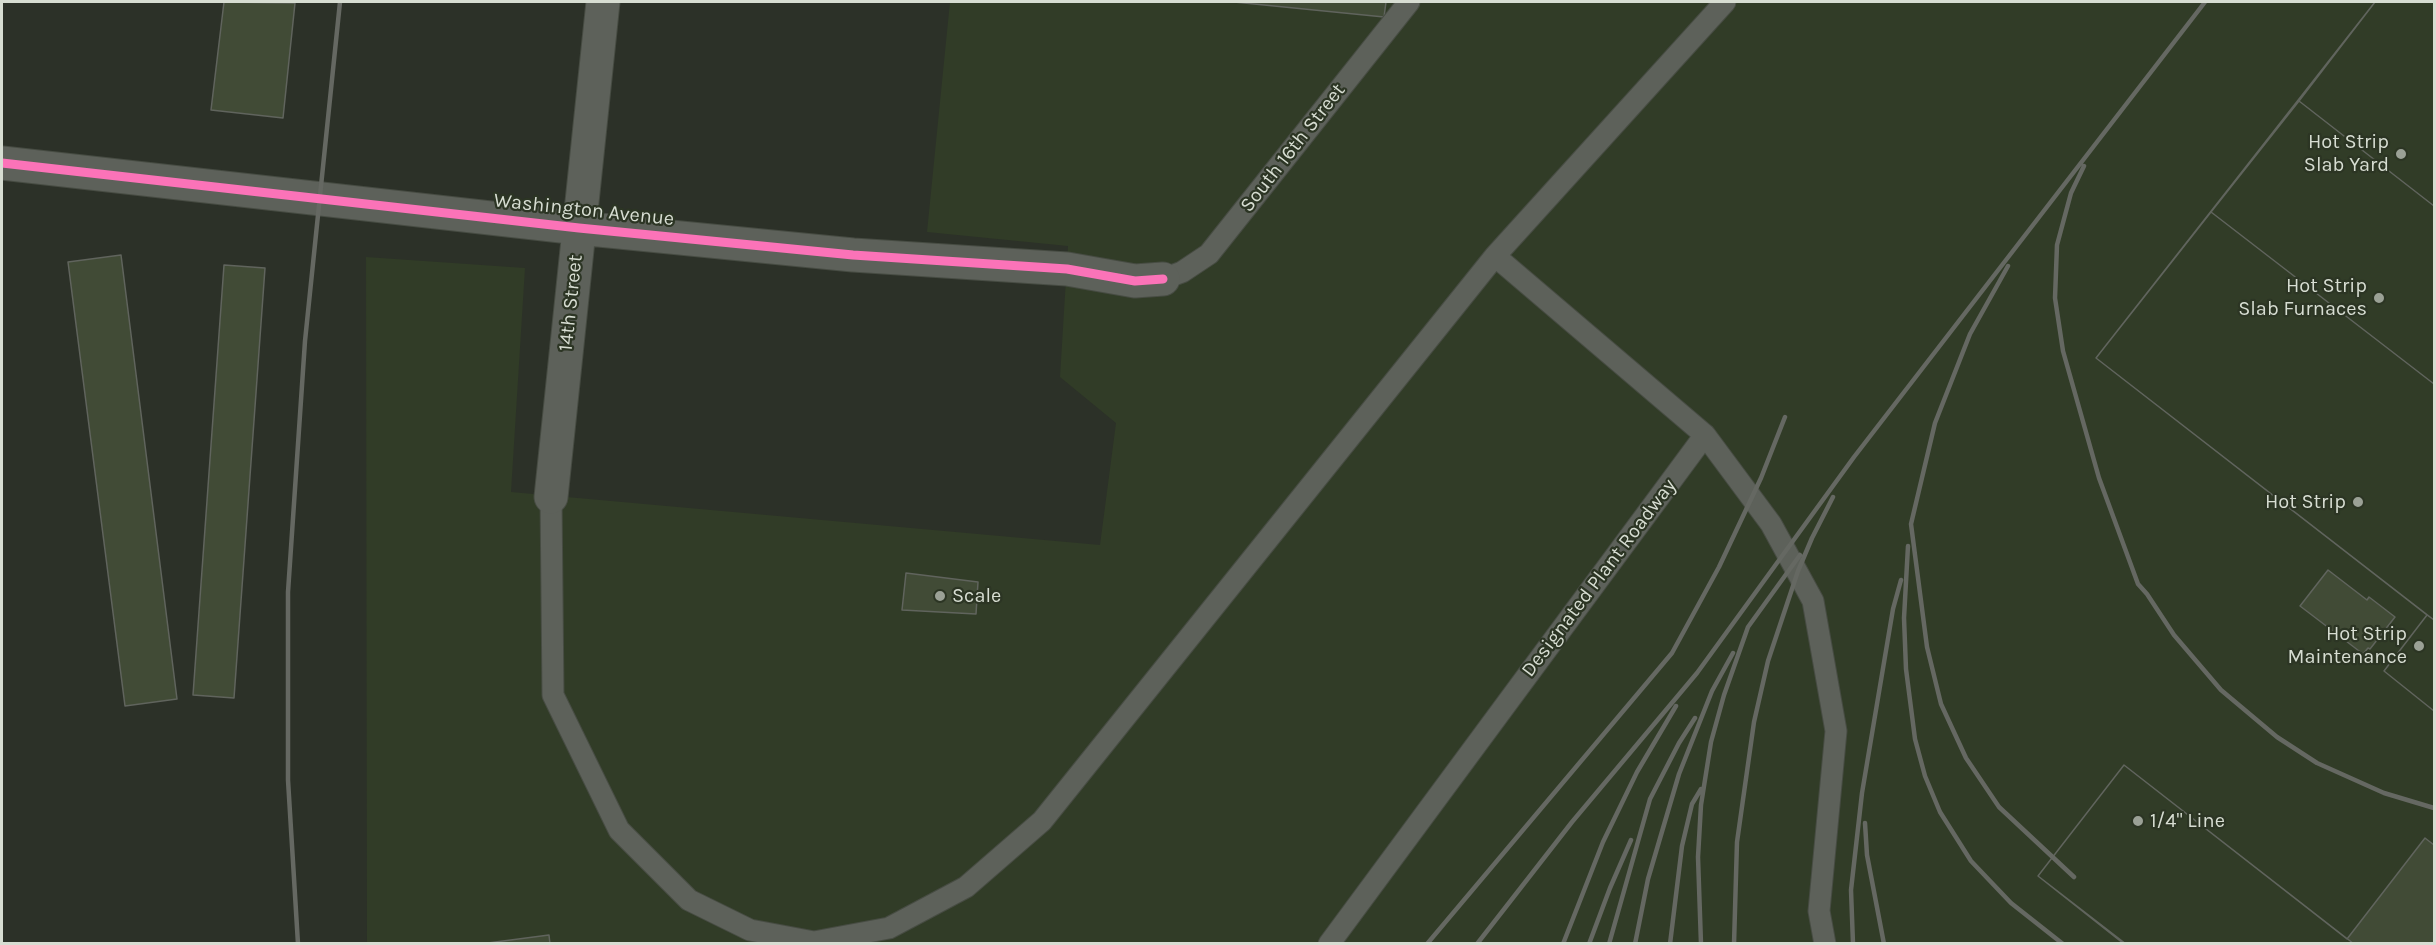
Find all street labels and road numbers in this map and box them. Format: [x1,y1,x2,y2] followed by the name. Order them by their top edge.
[1235,79,1351,217] street label: South 16th Street
[493,189,675,231] street label: Washington Avenue
[554,254,588,352] street label: 14th Street
[1517,474,1681,682] street label: Designated Plant Roadway

